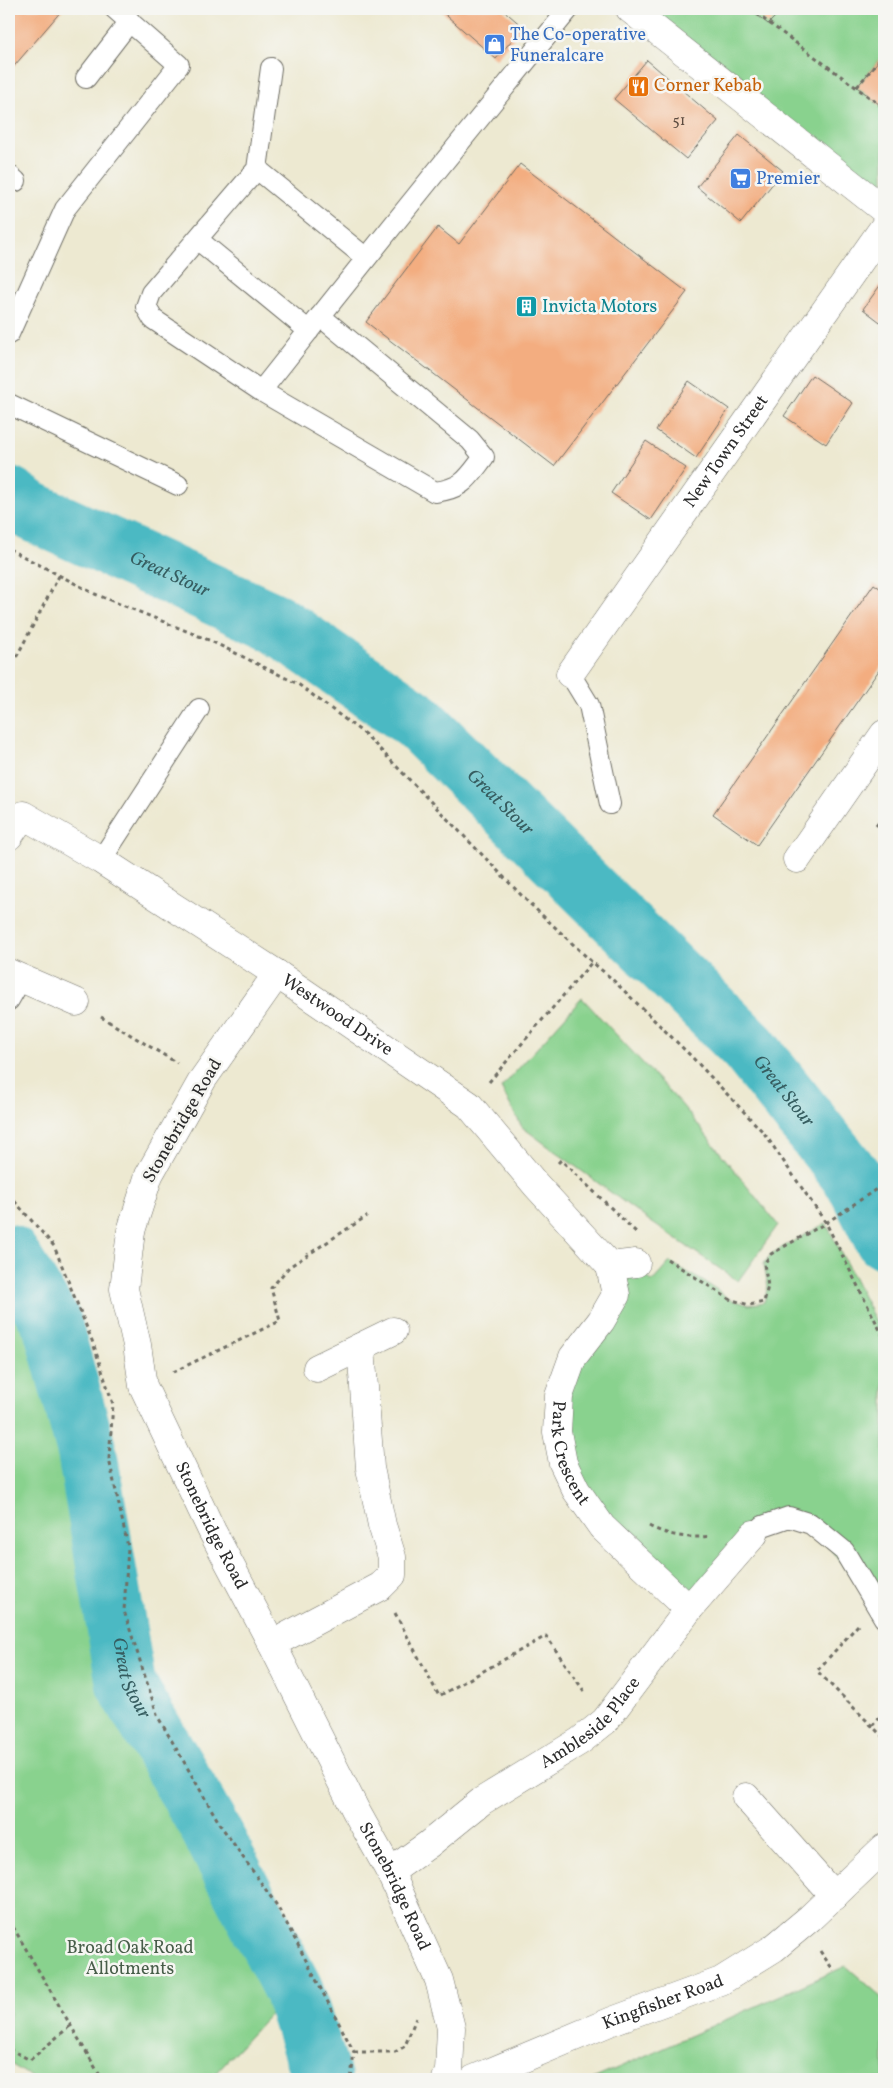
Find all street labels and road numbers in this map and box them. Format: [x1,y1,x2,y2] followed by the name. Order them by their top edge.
[678,390,775,513] street label: New Town Street
[277,968,398,1062] street label: Westwood Drive
[137,1054,229,1188] street label: Stonebridge Road
[544,1400,596,1511] street label: Park Crescent
[168,1458,253,1594] street label: Stonebridge Road
[535,1672,646,1775] street label: Ambleside Place
[352,1818,436,1954] street label: Stonebridge Road
[598,1969,727,2036] street label: Kingfisher Road

